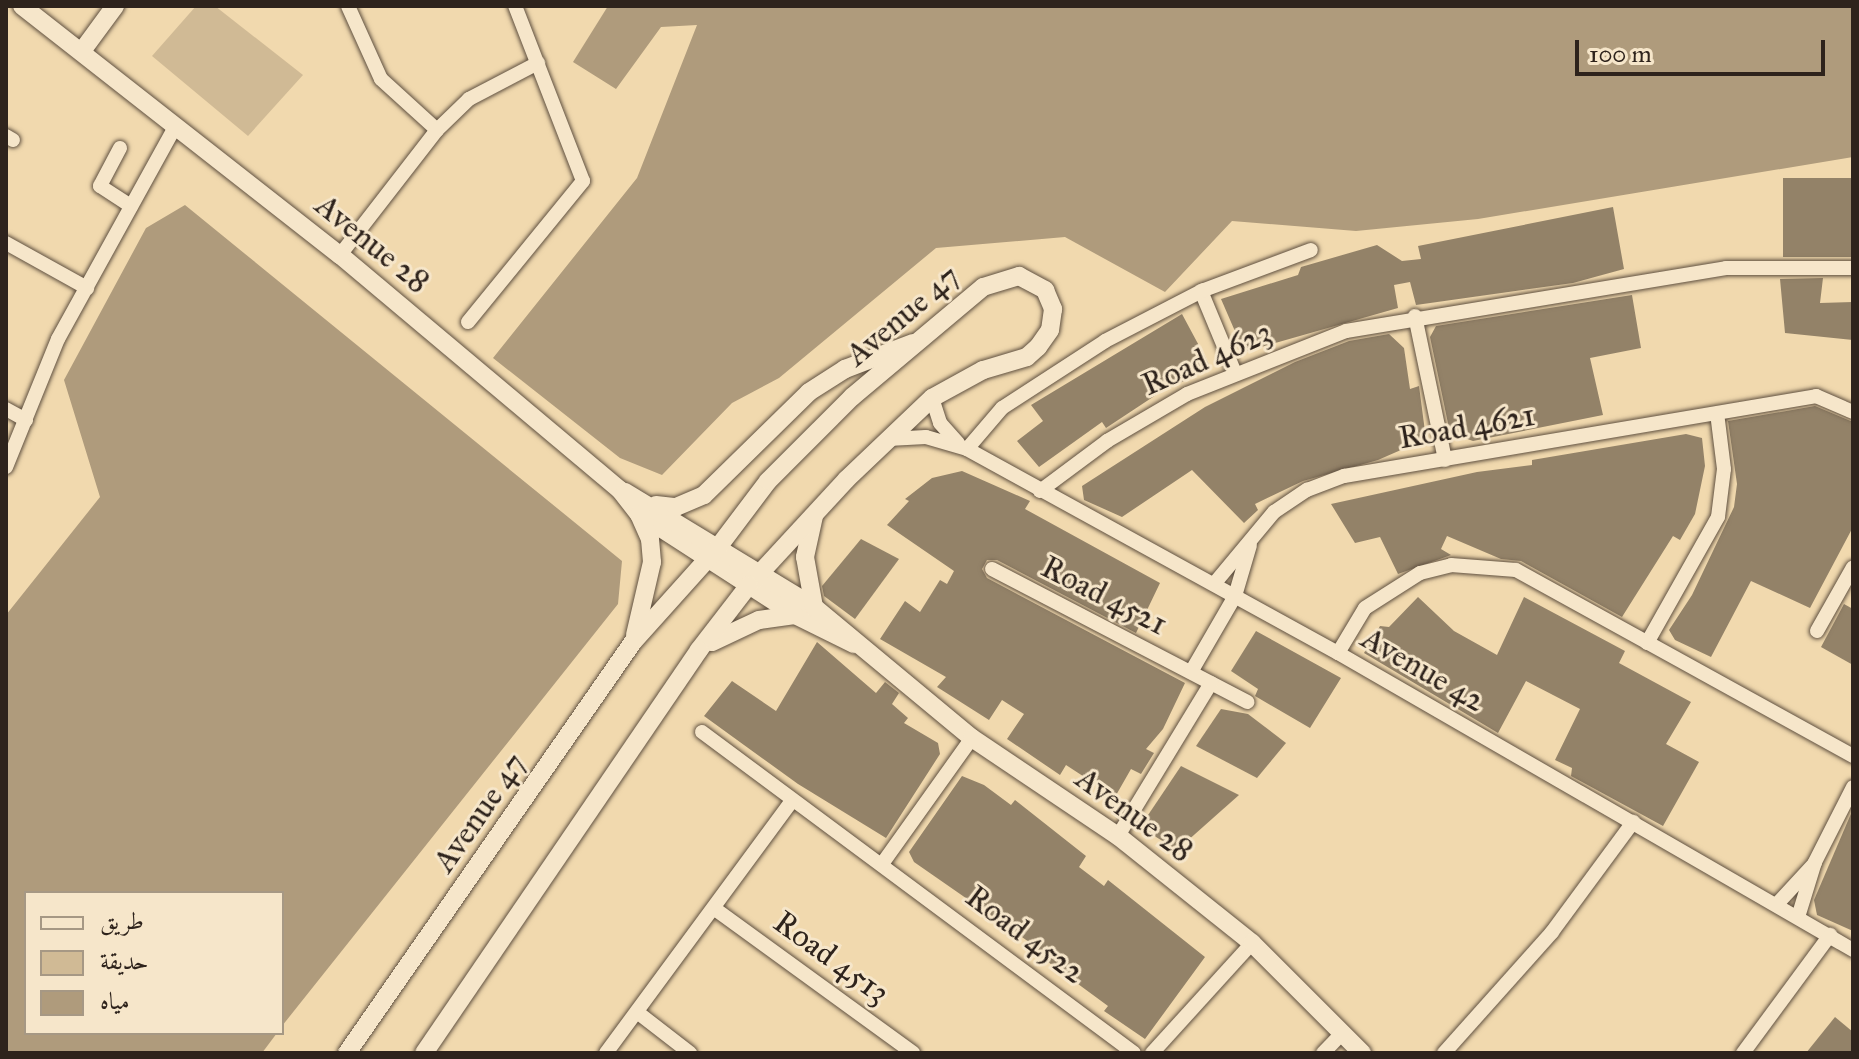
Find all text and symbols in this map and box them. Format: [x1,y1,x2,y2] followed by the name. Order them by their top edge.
[1579,24,1829,74] scale bar
[1589,39,1652,69] text: 100 m
[307,186,437,302] street label: Avenue 28
[838,257,968,375] street label: Avenue 47
[1136,313,1278,405] street label: Road 4623
[1396,396,1538,458] street label: Road 4621
[1035,548,1173,644] street label: Road 4521
[1354,619,1492,721] street label: Avenue 42
[425,746,535,880] street label: Avenue 47
[1068,760,1200,870] street label: Avenue 28
[958,878,1092,992] street label: Road 4522
[24,891,284,1035] legend
[766,903,896,1013] street label: Road 4513
[100,906,144,936] text: طريق
[100,946,149,976] text: حديقة
[100,986,130,1016] text: مياه

